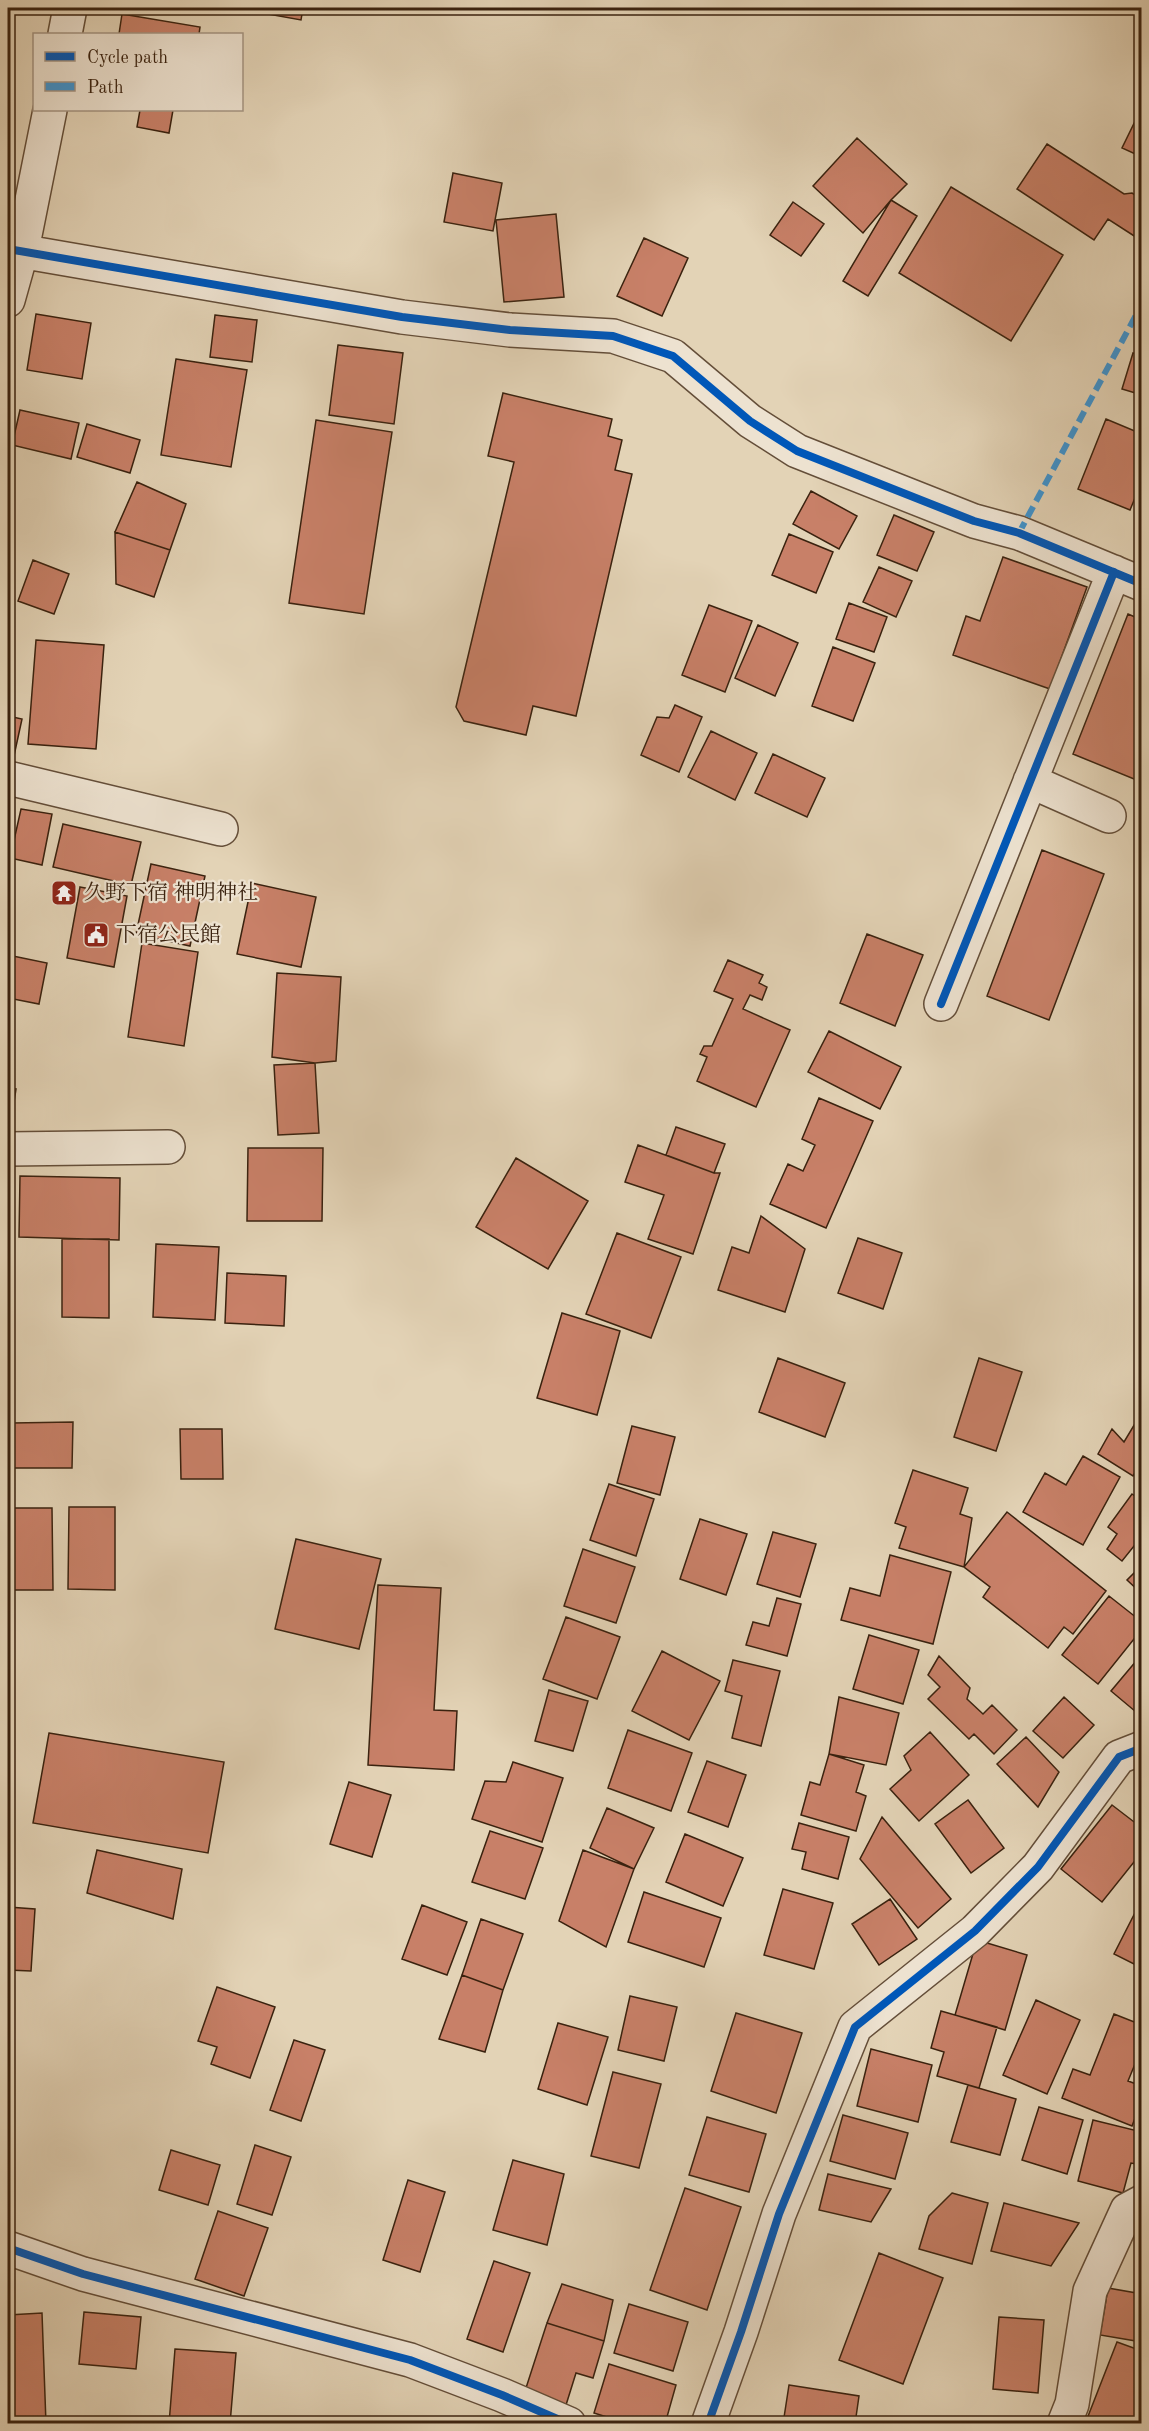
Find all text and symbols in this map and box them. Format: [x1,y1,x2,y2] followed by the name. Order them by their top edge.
[33,33,243,111] legend
[87,49,168,67] text: Cycle path
[87,79,124,97] text: Path
[49,878,79,908] temple icon: 久野下宿 神明神社
[84,881,258,904] place label: 久野下宿 神明神社
[81,920,111,950] public building icon: 下宿公民館
[116,923,221,946] place label: 下宿公民館

